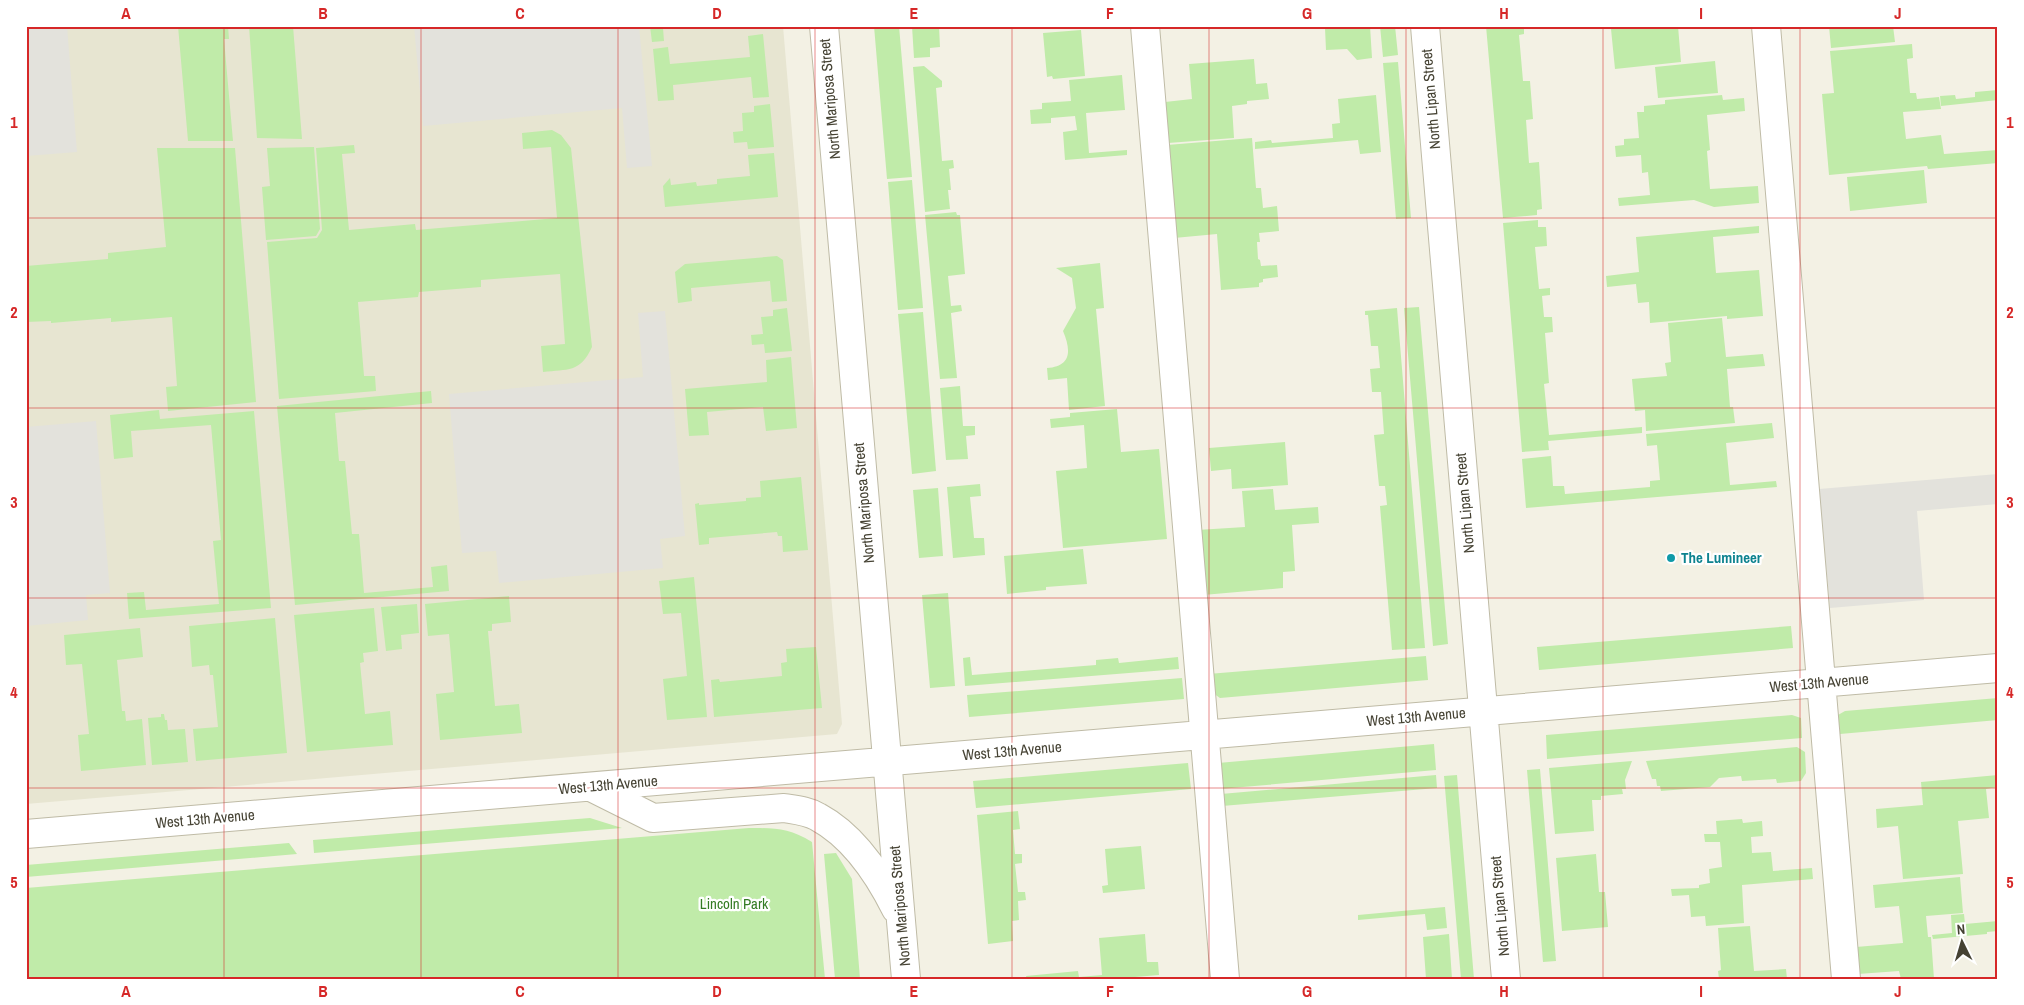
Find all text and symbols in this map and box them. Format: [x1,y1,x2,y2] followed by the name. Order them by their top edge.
[121,2,131,24] text: A
[318,2,328,24] text: B
[515,2,525,24] text: C
[712,2,722,24] text: D
[910,2,919,24] text: E
[1106,2,1114,24] text: F
[1302,2,1312,24] text: G
[1499,2,1509,24] text: H
[1699,2,1703,24] text: I
[1894,2,1902,24] text: J
[814,37,845,160] street label: North Mariposa Street
[1416,47,1445,150] street label: North Lipan Street
[10,111,18,133] text: 1
[2006,111,2014,133] text: 1
[10,301,18,323] text: 2
[2006,301,2014,323] text: 2
[848,441,879,564] street label: North Mariposa Street
[1450,451,1479,554] street label: North Lipan Street
[10,491,18,513] text: 3
[2006,491,2014,513] text: 3
[1681,547,1762,568] place label: The Lumineer
[1665,552,1677,564] marker: The Lumineer
[1769,668,1870,697] street label: West 13th Avenue
[10,681,18,703] text: 4
[2006,681,2014,703] text: 4
[1366,702,1467,731] street label: West 13th Avenue
[962,736,1063,765] street label: West 13th Avenue
[558,770,659,799] street label: West 13th Avenue
[155,804,256,833] street label: West 13th Avenue
[884,844,915,967] street label: North Mariposa Street
[1485,854,1514,957] street label: North Lipan Street
[10,871,18,893] text: 5
[2006,871,2014,893] text: 5
[700,893,769,914] park label: Lincoln Park
[1936,918,1986,968] north arrow
[1956,920,1966,938] text: N
[121,980,131,1002] text: A
[318,980,328,1002] text: B
[515,980,525,1002] text: C
[712,980,722,1002] text: D
[910,980,919,1002] text: E
[1106,980,1114,1002] text: F
[1302,980,1312,1002] text: G
[1499,980,1509,1002] text: H
[1699,980,1703,1002] text: I
[1894,980,1902,1002] text: J

